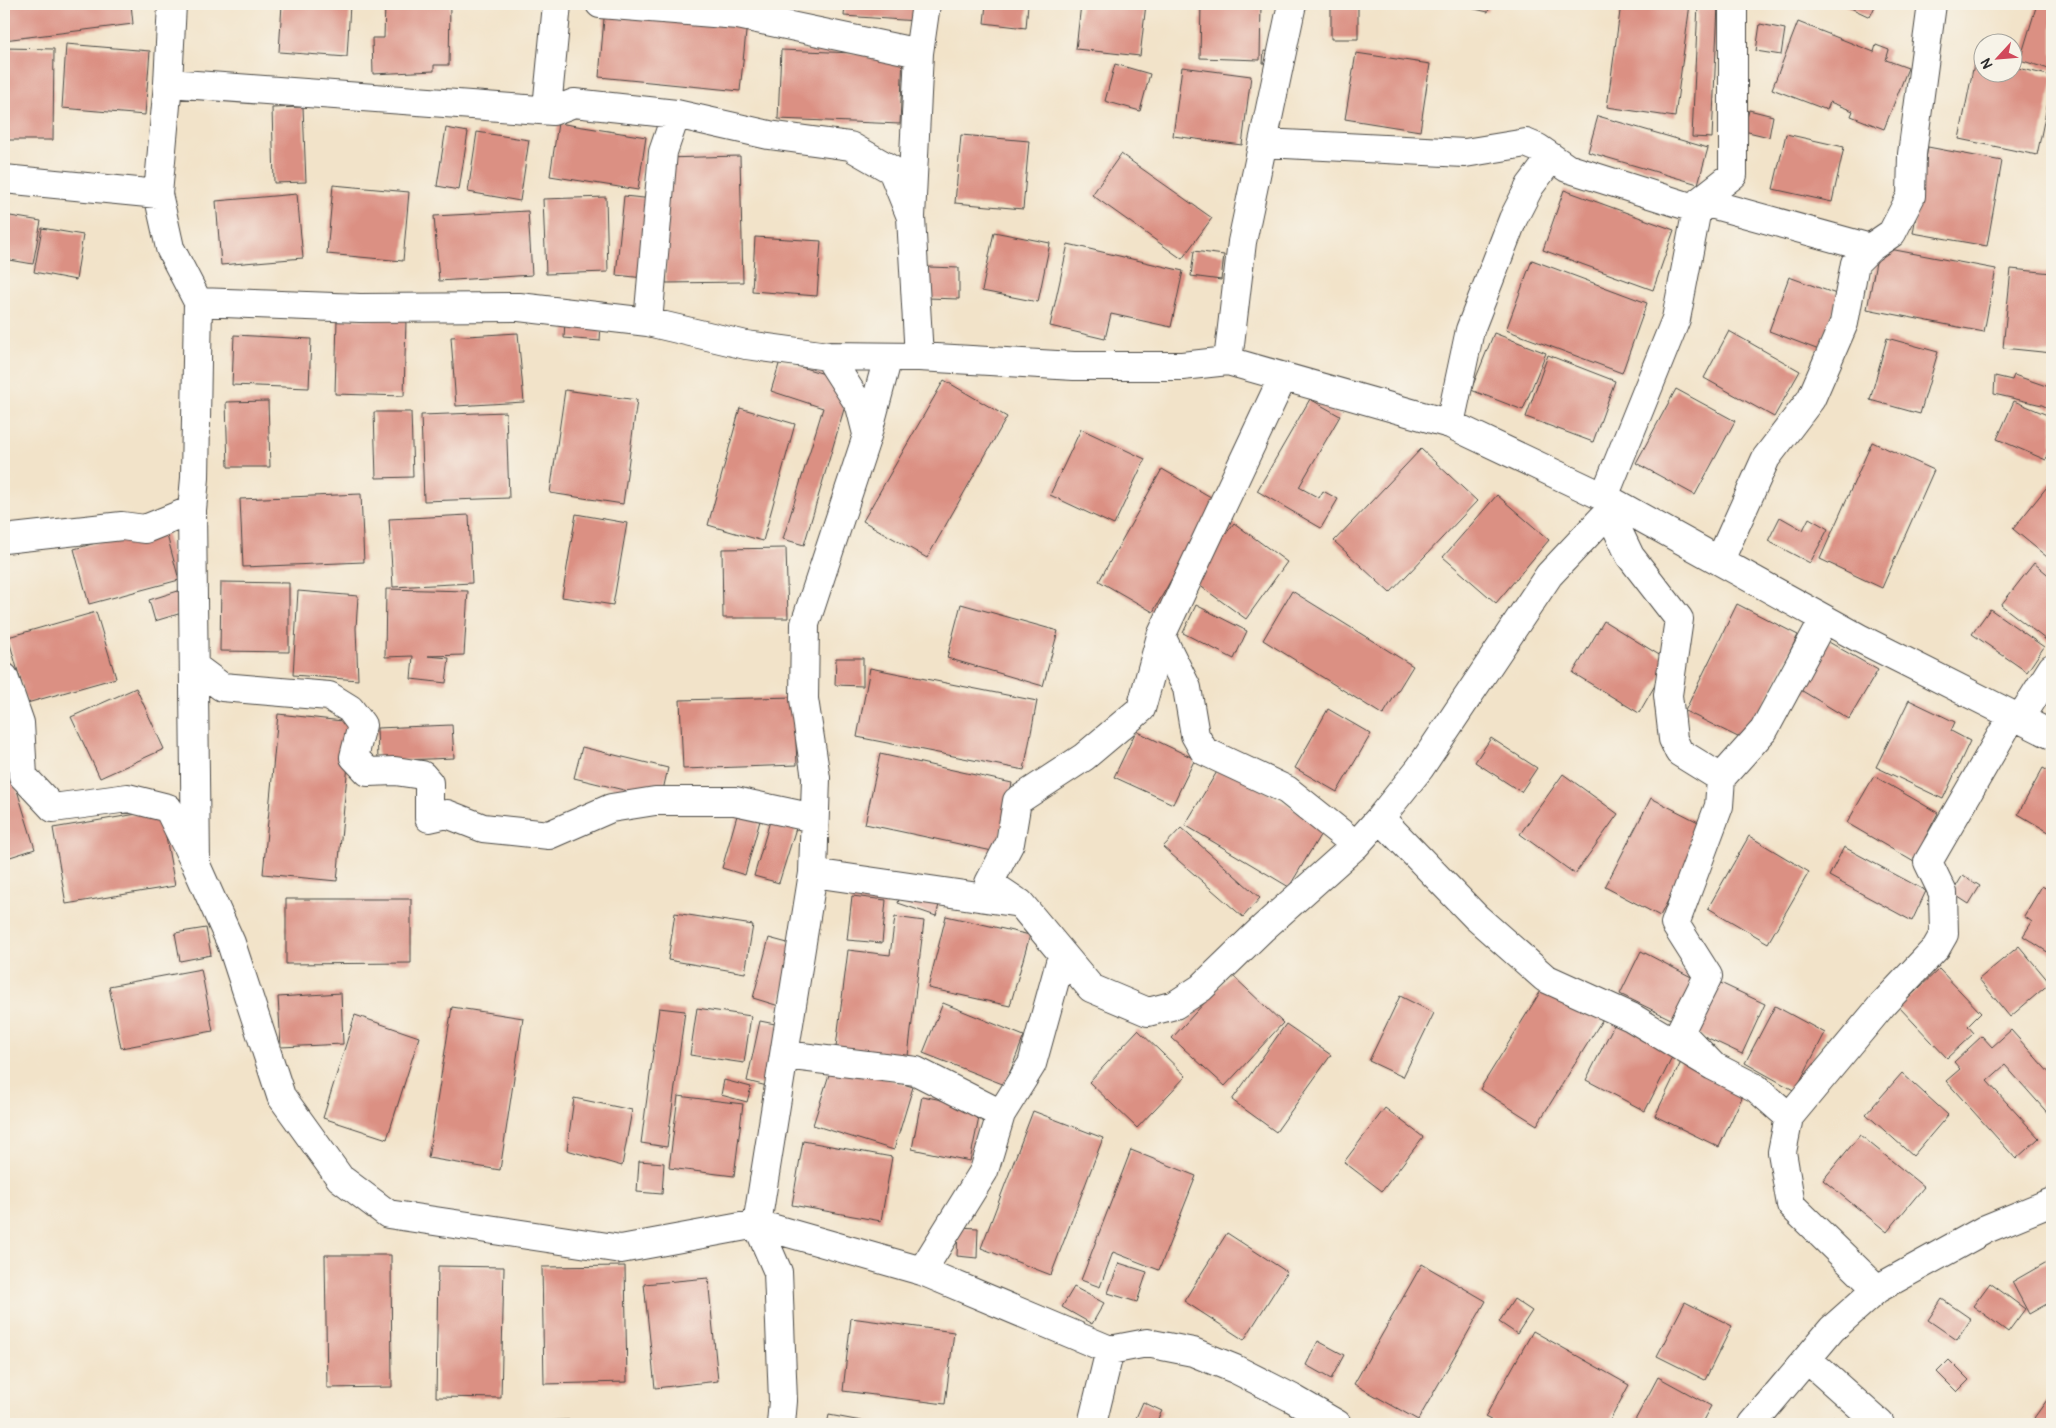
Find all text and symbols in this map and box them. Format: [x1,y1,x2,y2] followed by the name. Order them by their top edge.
[1974,32,2024,82] north arrow
[1977,55,1996,71] text: N

